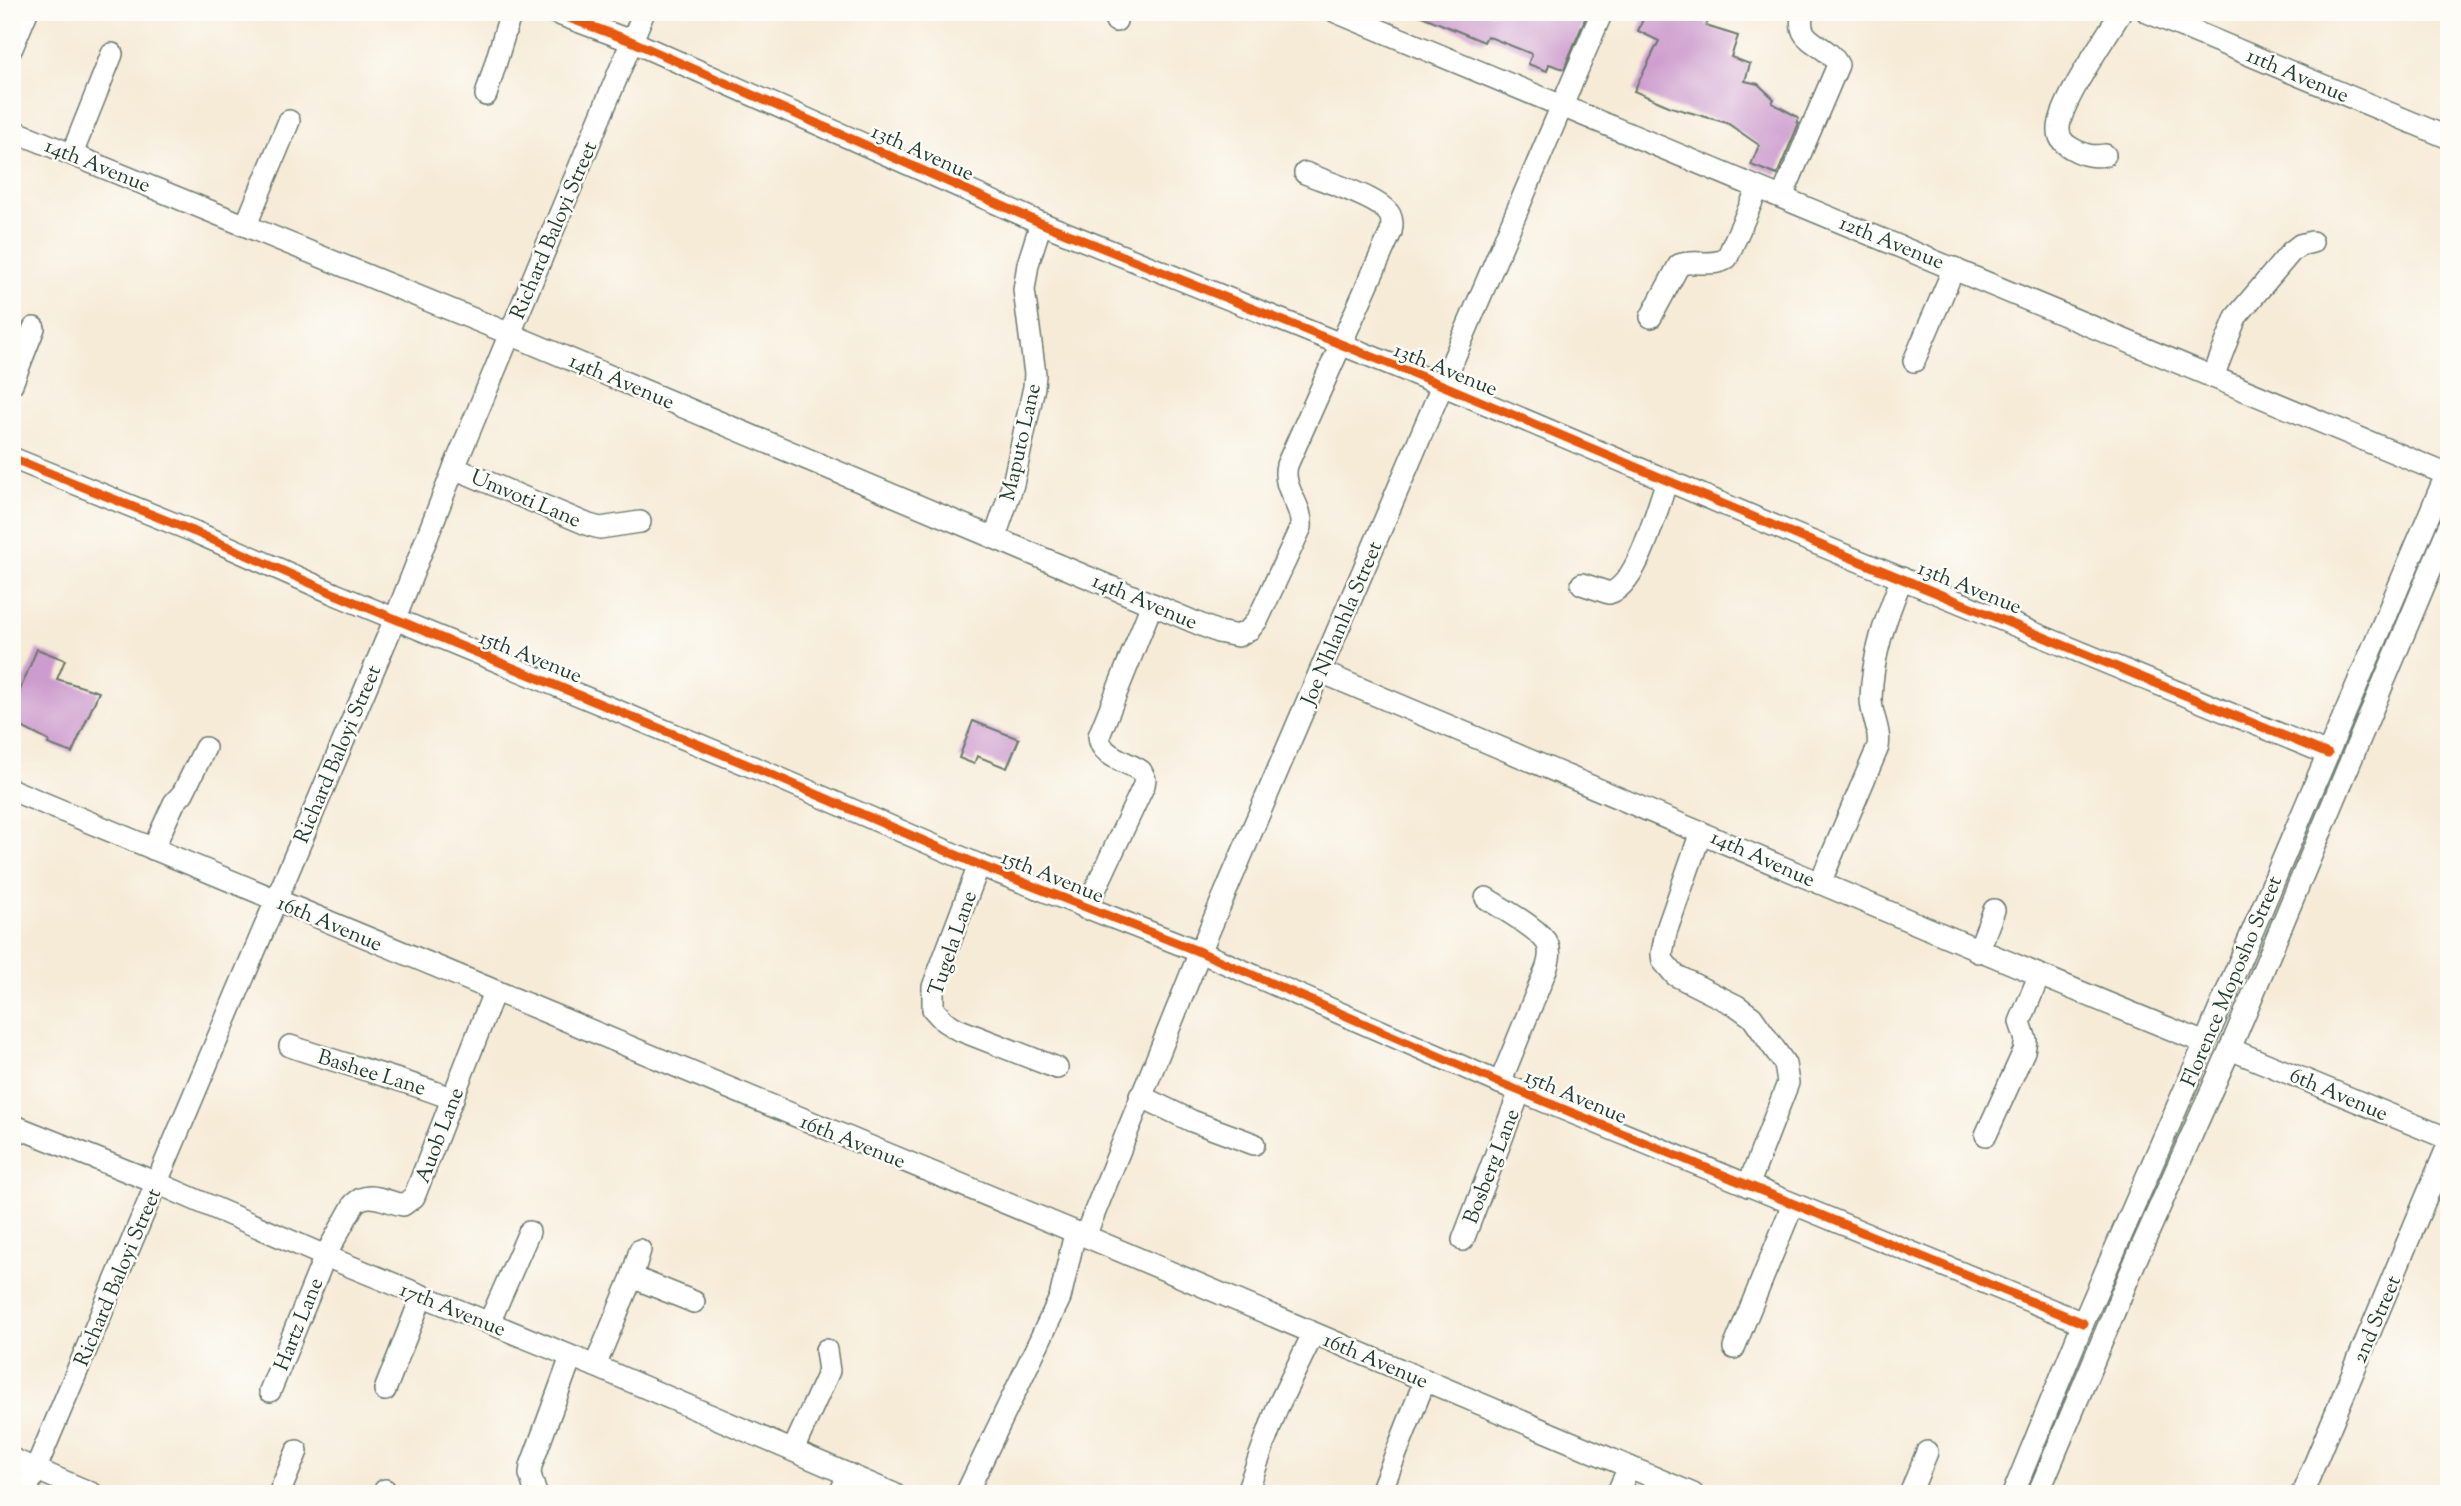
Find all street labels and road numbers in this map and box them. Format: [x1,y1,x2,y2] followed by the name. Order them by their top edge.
[2241,42,2353,112] street label: 11th Avenue
[866,118,978,190] street label: 13th Avenue
[40,132,155,202] street label: 14th Avenue
[504,137,606,324] street label: Richard Baloyi Street
[1834,209,1948,279] street label: 12th Avenue
[1389,336,1502,405] street label: 13th Avenue
[564,347,678,418] street label: 14th Avenue
[994,381,1050,504] street label: Maputo Lane
[465,463,585,537] street label: Umvoti Lane
[1294,537,1391,711] street label: Joe Nhlanhla Street
[1913,554,2026,623] street label: 13th Avenue
[1087,567,1201,638] street label: 14th Avenue
[474,624,586,692] street label: 15th Avenue
[288,661,390,848] street label: Richard Baloyi Street
[1705,823,1819,896] street label: 14th Avenue
[996,844,1108,912] street label: 15th Avenue
[2175,872,2291,1092] street label: Florence Moposho Street
[922,887,986,1000] street label: Tugela Lane
[272,889,386,960] street label: 16th Avenue
[314,1043,429,1105] street label: Bashee Lane
[2284,1062,2392,1130] street label: 6th Avenue
[1519,1063,1631,1133] street label: 15th Avenue
[409,1084,473,1188] street label: Auob Lane
[1457,1105,1529,1229] street label: Bosberg Lane
[795,1108,910,1178] street label: 16th Avenue
[68,1184,170,1371] street label: Richard Baloyi Street
[2346,1271,2410,1368] street label: 2nd Street
[268,1274,332,1376] street label: Hartz Lane
[395,1276,510,1346] street label: 17th Avenue
[1318,1326,1432,1397] street label: 16th Avenue

